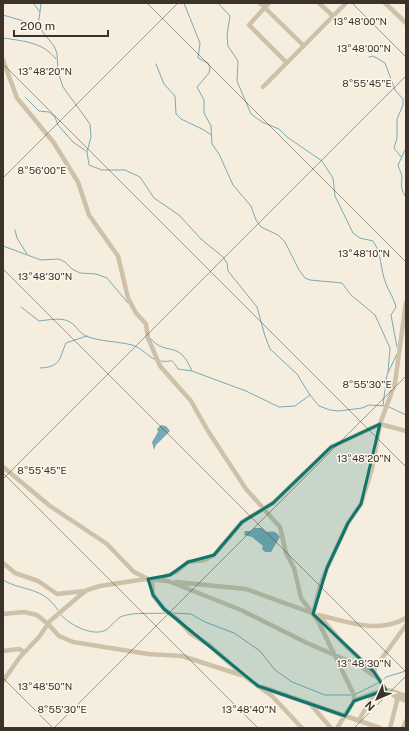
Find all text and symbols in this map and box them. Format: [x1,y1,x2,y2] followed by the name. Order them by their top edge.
[14,12,108,38] scale bar
[333,15,387,27] text: 13°48'00"N
[20,19,55,33] text: 200 m
[337,42,391,54] text: 13°48'00"N
[18,65,72,77] text: 13°48'20"N
[342,77,392,89] text: 8°55'45"E
[18,164,66,176] text: 8°56'00"E
[338,247,390,259] text: 13°48'10"N
[18,270,72,282] text: 13°48'30"N
[342,378,392,390] text: 8°55'30"E
[337,452,391,464] text: 13°48'20"N
[17,464,67,476] text: 8°55'45"E
[337,657,391,669] text: 13°48'30"N
[357,679,397,719] north arrow
[18,680,72,692] text: 13°48'50"N
[363,699,377,713] text: N
[37,703,87,715] text: 8°55'30"E
[222,703,276,715] text: 13°48'40"N

